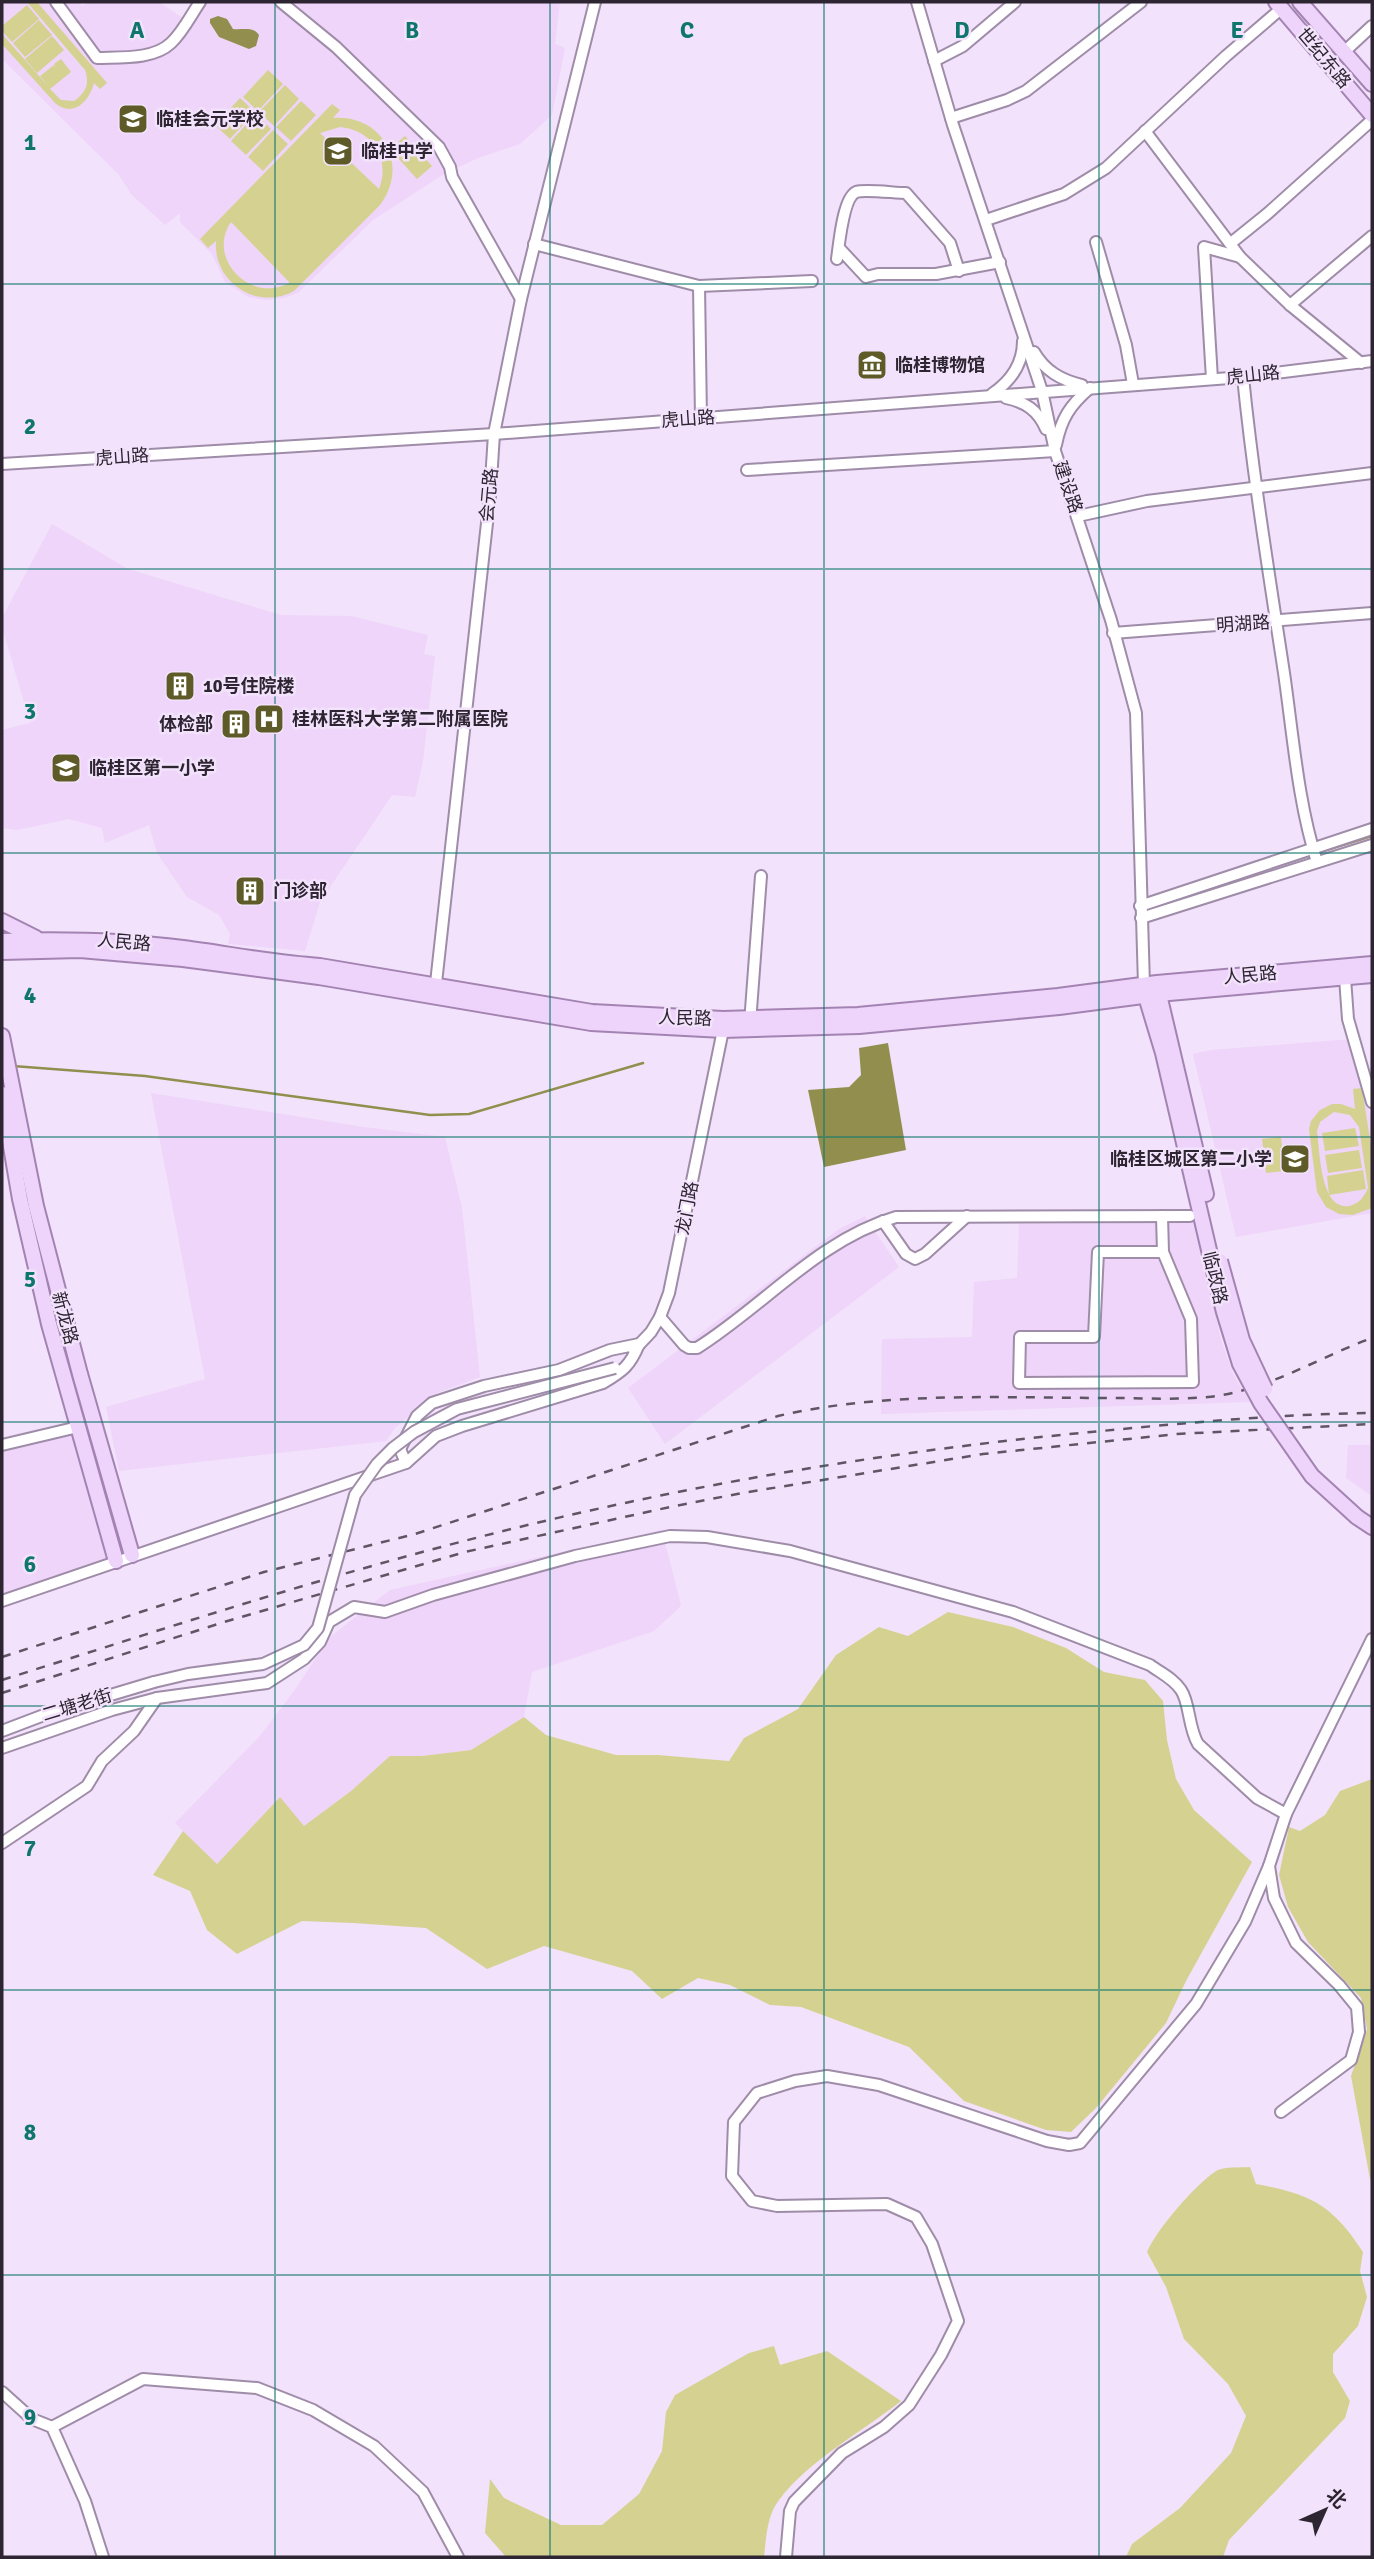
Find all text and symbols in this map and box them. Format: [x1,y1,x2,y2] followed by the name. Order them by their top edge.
[130,16,145,45] text: A
[405,16,419,45] text: B
[680,16,694,45] text: C
[954,16,970,45] text: D
[1230,16,1244,45] text: E
[1292,23,1356,93] street label: 世纪东路
[116,102,150,136] school or university icon: 临桂会元学校
[156,108,264,130] place label: 临桂会元学校
[24,128,36,157] text: 1
[321,134,355,168] school or university icon: 临桂中学
[361,140,433,162] place label: 临桂中学
[855,348,889,382] museum icon: 临桂博物馆
[895,354,985,376] place label: 临桂博物馆
[1225,361,1281,389] street label: 虎山路
[660,406,716,432] street label: 虎山路
[24,412,36,441] text: 2
[94,444,150,470] street label: 虎山路
[1049,458,1087,516] street label: 建设路
[476,467,502,523] street label: 会元路
[1215,611,1271,637] street label: 明湖路
[163,669,197,703] building icon: 10号住院楼
[203,675,294,697] place label: 10号住院楼
[24,697,36,726] text: 3
[252,702,286,736] hospital icon: 桂林医科大学第二附属医院
[219,707,253,741] building icon: 体检部
[292,708,508,730] place label: 桂林医科大学第二附属医院
[159,713,213,735] place label: 体检部
[49,751,83,785] school or university icon: 临桂区第一小学
[89,757,215,779] place label: 临桂区第一小学
[233,874,267,908] building icon: 门诊部
[273,880,327,902] place label: 门诊部
[96,929,152,955] street label: 人民路
[1222,962,1278,988] street label: 人民路
[24,981,36,1010] text: 4
[658,1006,712,1030] street label: 人民路
[1278,1142,1312,1176] school or university icon: 临桂区城区第二小学
[1110,1148,1272,1170] place label: 临桂区城区第二小学
[671,1179,703,1237] street label: 龙门路
[1198,1249,1232,1307] street label: 临政路
[24,1265,36,1294] text: 5
[47,1289,83,1347] street label: 新龙路
[24,1550,36,1579] text: 6
[39,1684,115,1726] street label: 二塘老街
[24,1834,36,1863] text: 7
[24,2118,36,2147] text: 8
[24,2403,36,2432] text: 9
[1290,2475,1360,2545] north arrow
[1321,2483,1352,2514] text: 北

